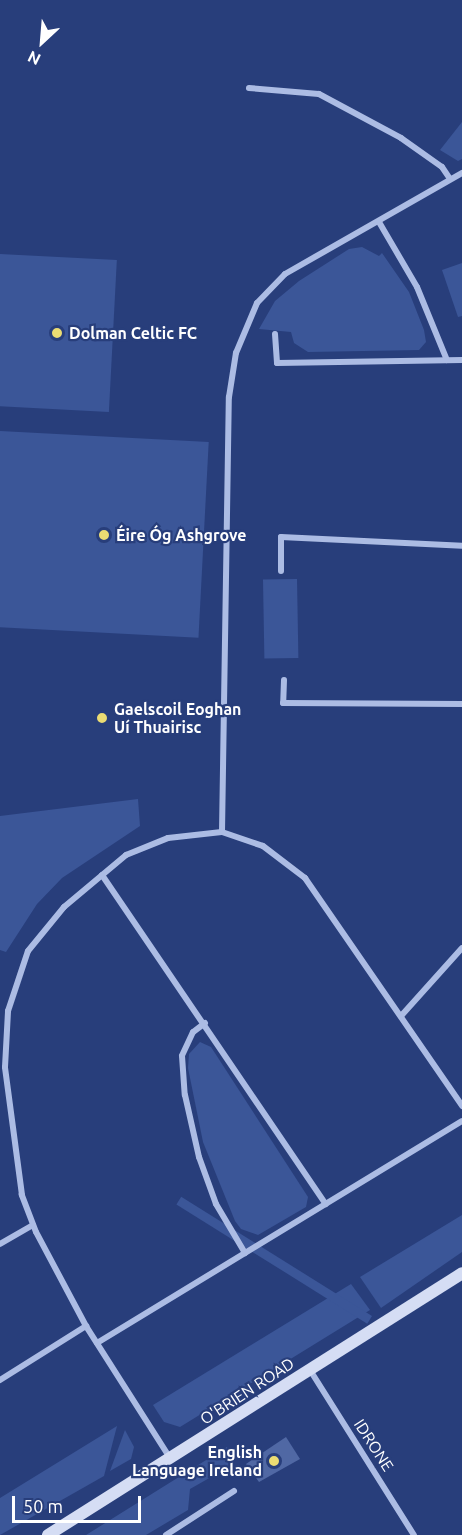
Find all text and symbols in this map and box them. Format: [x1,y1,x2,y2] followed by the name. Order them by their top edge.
[12,12,72,72] north arrow
[25,47,43,69] text: N
[69,323,197,343] place label: Dolman Celtic FC
[50,326,64,340] marker: Dolman Celtic FC
[116,525,246,545] place label: Éire Óg Ashgrove
[97,528,111,542] marker: Éire Óg Ashgrove
[114,699,241,737] place label: Gaelscoil Eoghan Uí Thuairisc
[95,711,109,725] marker: Gaelscoil Eoghan Uí Thuairisc
[196,1353,298,1429] street label: O'BRIEN ROAD
[350,1415,398,1475] street label: IDRONE
[132,1442,262,1480] place label: English Language Ireland
[267,1454,281,1468] marker: English Language Ireland
[15,1484,144,1522] scale bar
[23,1496,63,1516] text: 50 m

